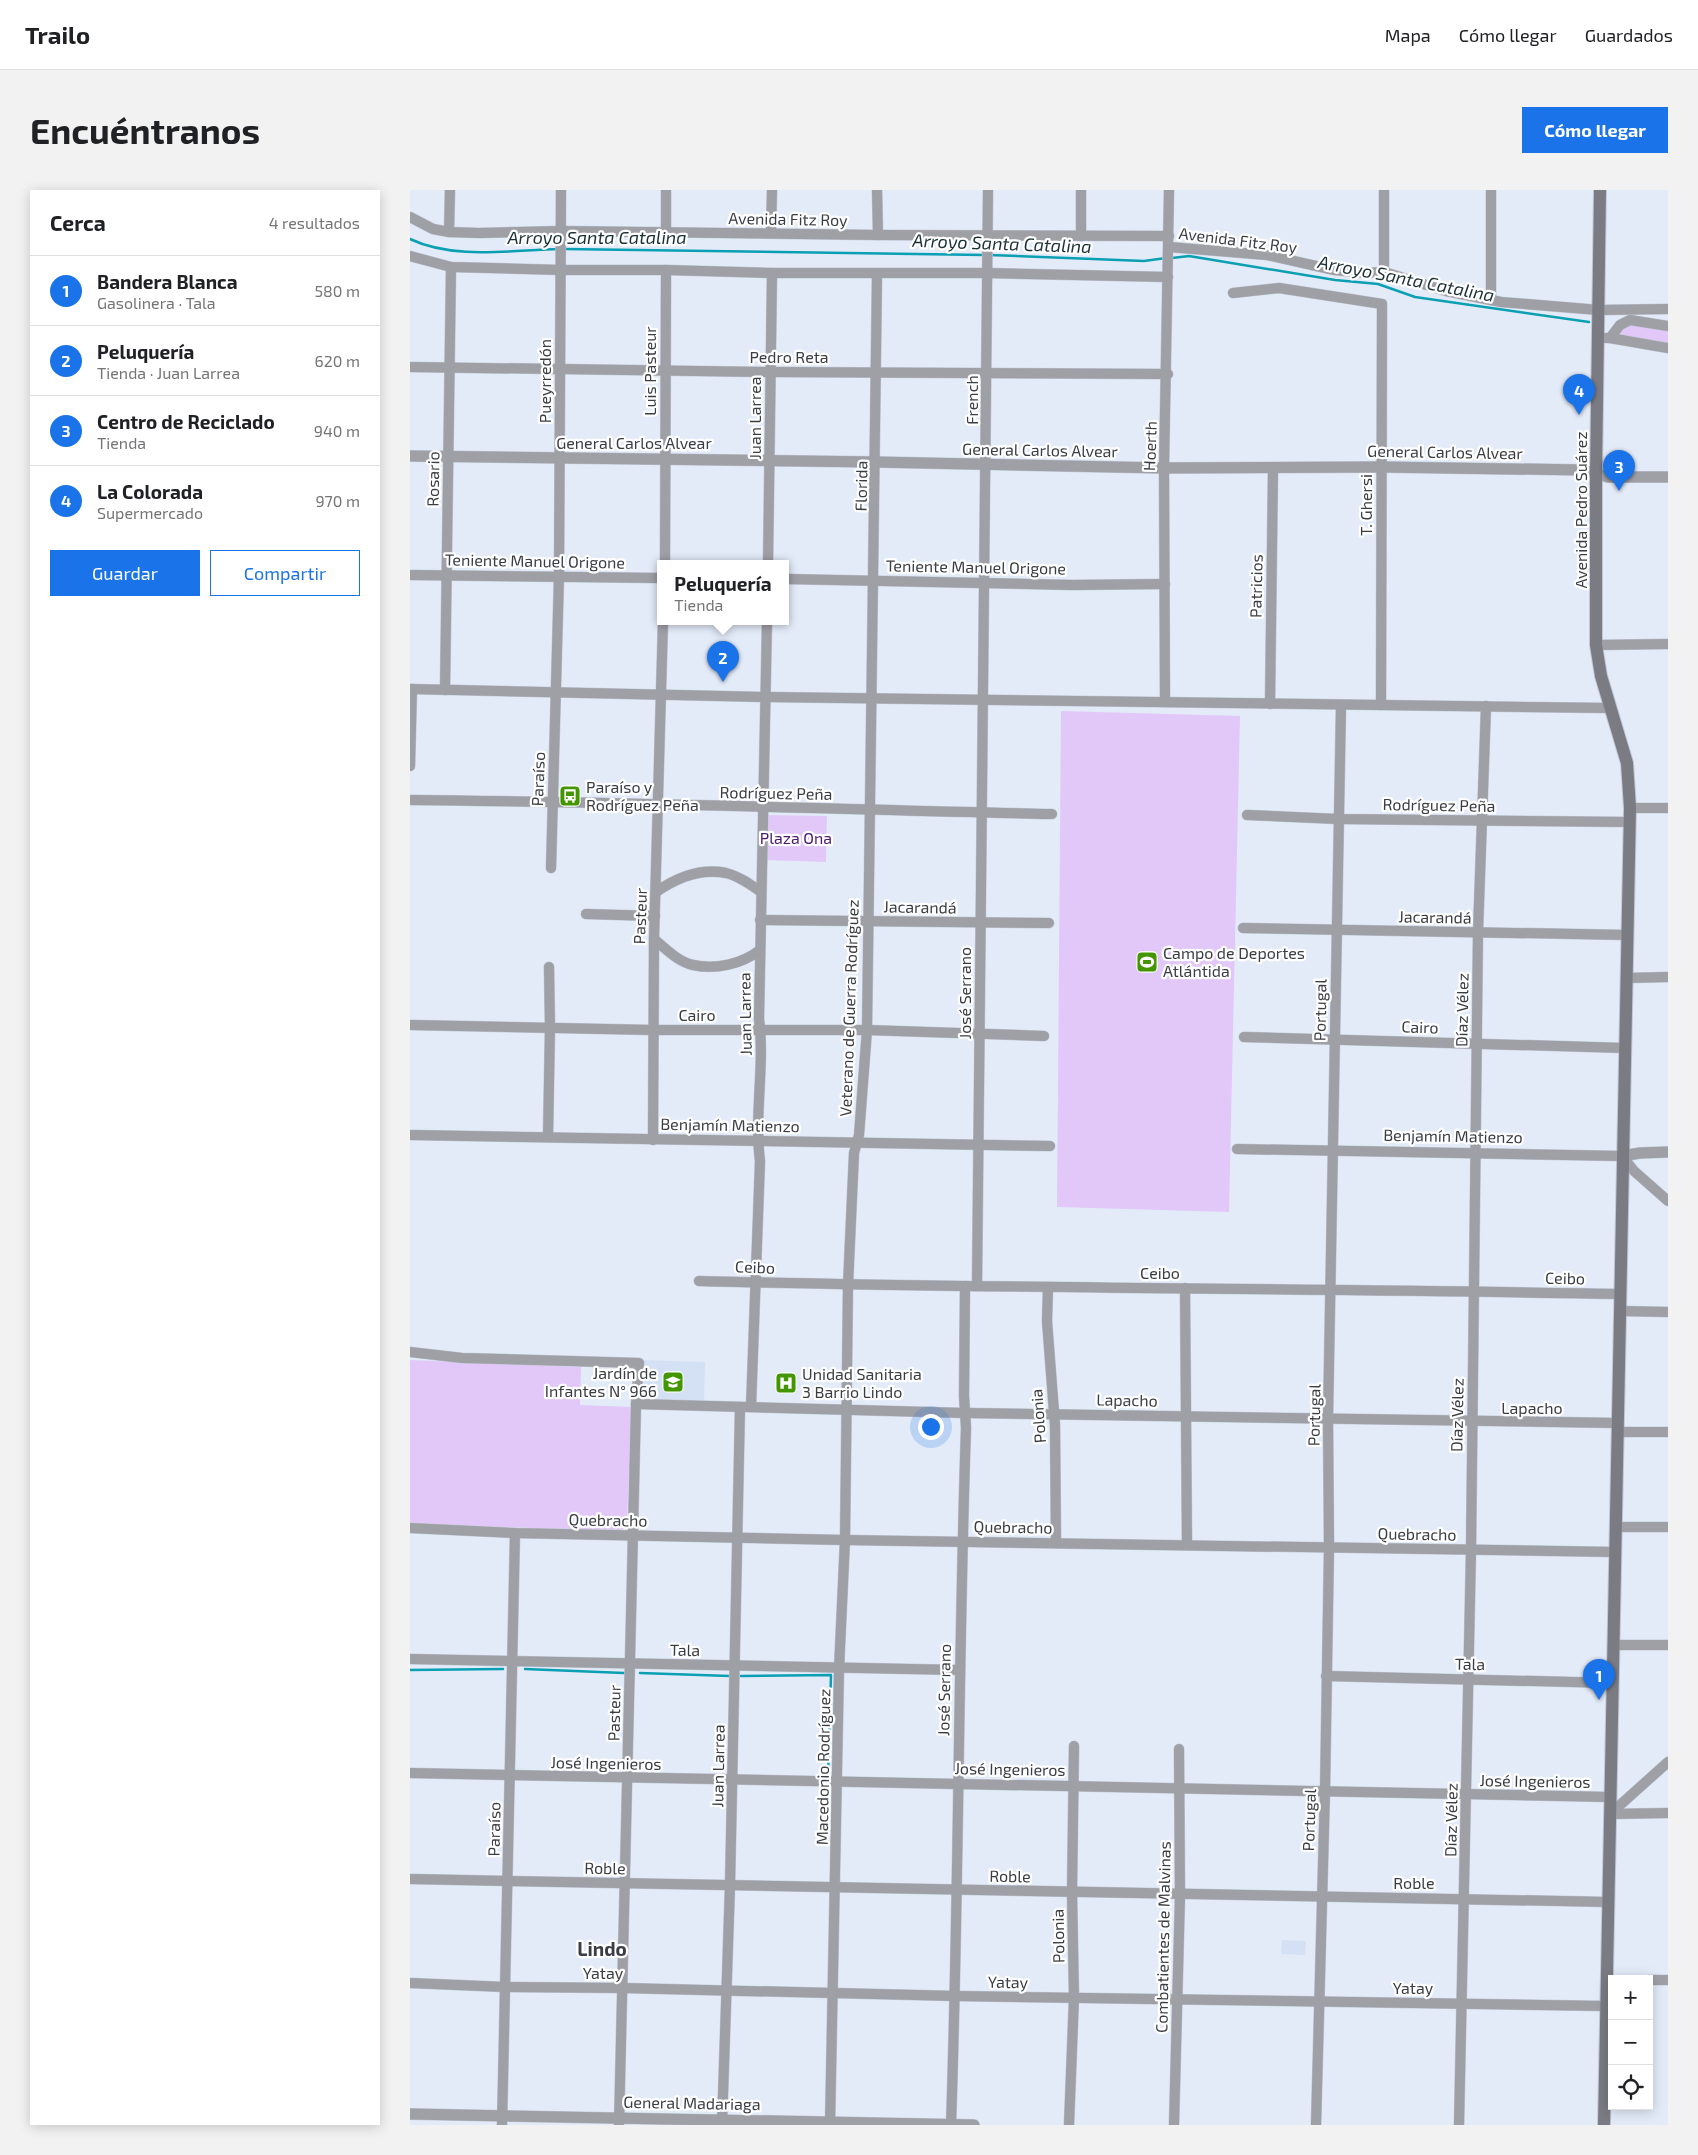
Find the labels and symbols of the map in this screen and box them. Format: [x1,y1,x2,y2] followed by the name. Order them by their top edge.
[728,208,848,229] street label: Avenida Fitz Roy
[1178,223,1299,256] street label: Avenida Fitz Roy
[506,226,687,248] water label: Arroyo Santa Catalina
[911,229,1092,257] water label: Arroyo Santa Catalina
[1315,250,1496,306] water label: Arroyo Santa Catalina
[640,326,659,416] street label: Luis Pasteur
[535,339,554,423] street label: Pueyrredón
[749,347,829,366] street label: Pedro Reta
[1563,374,1595,415] pin: 4
[962,375,981,425] street label: French
[745,376,764,460] street label: Juan Larrea
[1139,421,1160,471] street label: Hoerth
[1571,431,1590,589] street label: Avenida Pedro Suárez
[556,433,712,452] street label: General Carlos Alvear
[962,439,1119,460] street label: General Carlos Alvear
[1367,441,1524,462] street label: General Carlos Alvear
[1603,450,1635,491] pin: 3
[423,451,442,507] street label: Rosario
[851,460,870,512] street label: Florida
[1356,474,1375,536] street label: T. Ghersi
[445,549,625,572] street label: Teniente Manuel Origone
[1245,554,1266,618] street label: Patricios
[886,555,1066,578] street label: Teniente Manuel Origone
[707,641,739,682] pin: 2
[527,751,548,807] street label: Paraíso
[586,777,699,814] place label: Paraíso y Rodríguez Peña
[719,782,833,803] street label: Rodríguez Peña
[558,784,582,808] bus stop icon: Paraíso y Rodríguez Peña
[1382,794,1496,815] street label: Rodríguez Peña
[760,828,832,847] park label: Plaza Ona
[629,887,650,945] street label: Pasteur
[883,896,957,917] street label: Jacarandá
[835,899,862,1117] street label: Veterano de Guerra Rodríguez
[1398,906,1472,927] street label: Jacarandá
[1163,943,1305,980] place label: Campo de Deportes Atlántida
[955,947,974,1039] street label: José Serrano
[1135,950,1159,974] sports icon: Campo de Deportes Atlántida
[734,972,755,1056] street label: Juan Larrea
[1451,973,1472,1047] street label: Díaz Vélez
[1309,978,1330,1041] street label: Portugal
[678,1005,716,1024] street label: Cairo
[1401,1016,1439,1037] street label: Cairo
[660,1114,800,1136] street label: Benjamín Matienzo
[1383,1125,1523,1147] street label: Benjamín Matienzo
[735,1256,775,1277] street label: Ceibo
[1140,1263,1180,1282] street label: Ceibo
[1545,1268,1585,1287] street label: Ceibo
[545,1363,657,1400] place label: Jardín de Infantes N° 966
[802,1364,922,1401] place label: Unidad Sanitaria 3 Barrio Lindo
[661,1370,685,1394] school or university icon: Jardín de Infantes N° 966
[774,1371,798,1395] hospital icon: Unidad Sanitaria 3 Barrio Lindo
[1446,1378,1467,1452] street label: Díaz Vélez
[1303,1383,1324,1446] street label: Portugal
[1026,1388,1049,1444] street label: Polonia
[1096,1389,1158,1410] street label: Lapacho
[1501,1398,1563,1417] street label: Lapacho
[918,1414,944,1440] your location
[568,1509,648,1531] street label: Quebracho
[973,1516,1053,1538] street label: Quebracho
[1377,1523,1457,1545] street label: Quebracho
[670,1640,700,1659] street label: Tala
[933,1644,954,1736] street label: José Serrano
[1455,1654,1485,1673] street label: Tala
[1583,1659,1615,1700] pin: 1
[604,1684,624,1741] street label: Pasteur
[812,1689,833,1845] street label: Macedonio Rodríguez
[707,1724,728,1808] street label: Juan Larrea
[550,1752,662,1773] street label: José Ingenieros
[954,1758,1066,1779] street label: José Ingenieros
[1479,1770,1591,1791] street label: José Ingenieros
[1440,1783,1461,1857] street label: Díaz Vélez
[1298,1788,1319,1852] street label: Portugal
[484,1802,503,1856] street label: Paraíso
[1151,1841,1174,2033] street label: Combatientes de Malvinas
[584,1858,626,1877] street label: Roble
[989,1866,1031,1885] street label: Roble
[1393,1873,1435,1892] street label: Roble
[1048,1909,1067,1963] street label: Polonia
[577,1937,627,1960] district label: Lindo
[583,1963,624,1982] street label: Yatay
[988,1972,1029,1991] street label: Yatay
[1393,1978,1434,1997] street label: Yatay
[623,2092,761,2113] street label: General Madariaga

